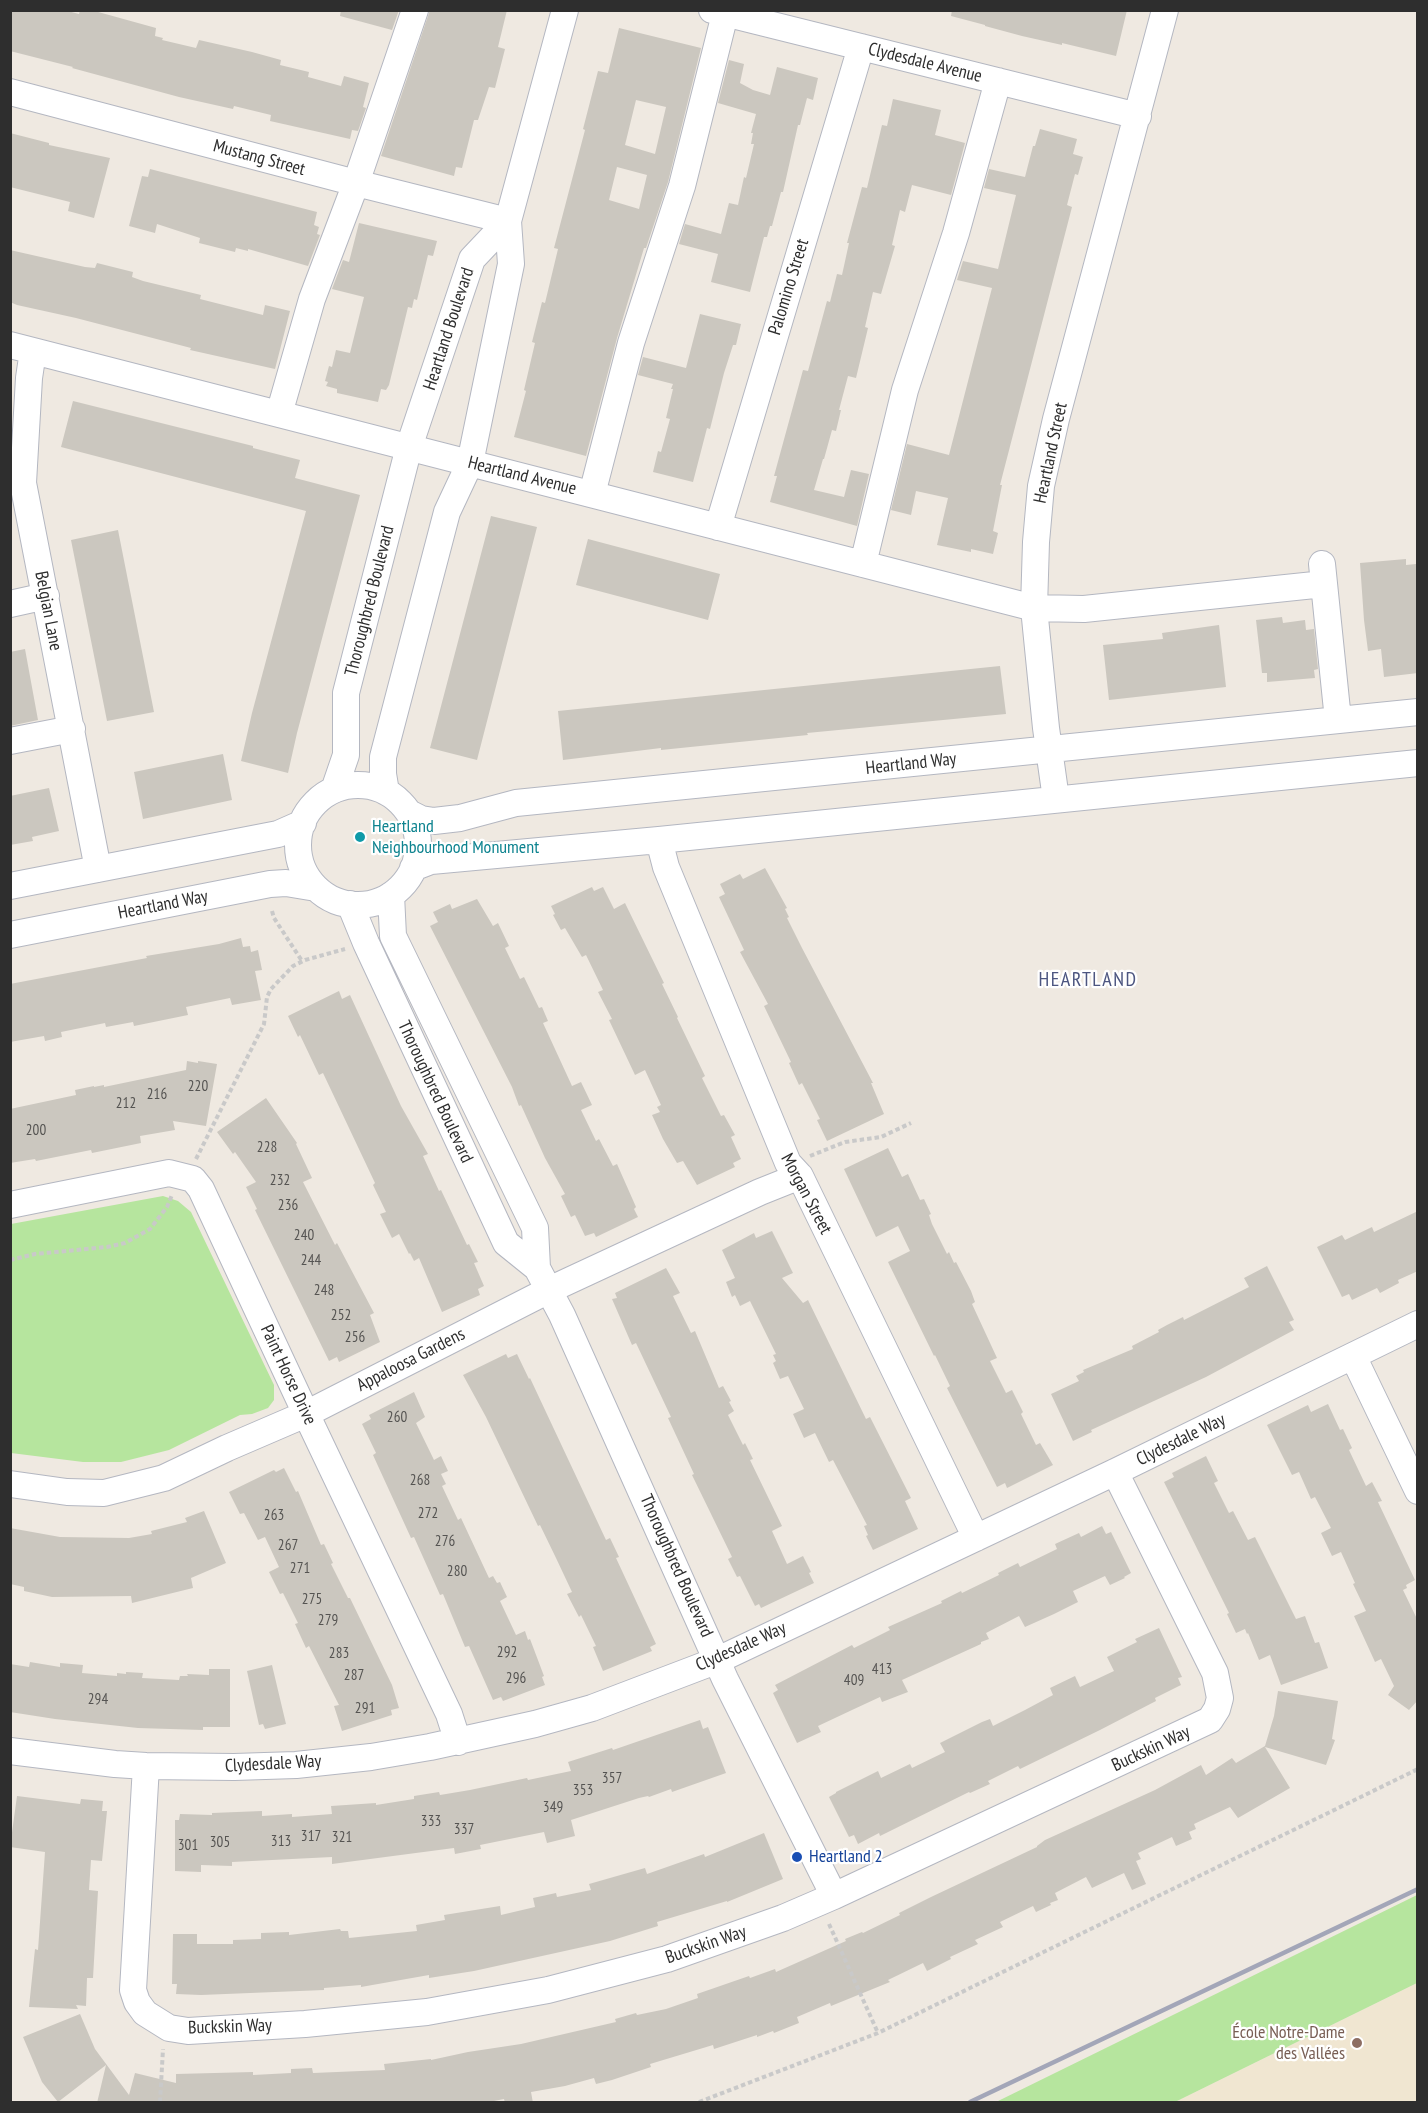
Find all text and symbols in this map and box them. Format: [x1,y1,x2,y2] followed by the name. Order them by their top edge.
[866,38,984,88] street label: Clydesdale Avenue
[211,135,307,181] street label: Mustang Street
[764,236,814,338] street label: Palomino Street
[419,265,479,393] street label: Heartland Boulevard
[1030,400,1072,506] street label: Heartland Street
[466,452,578,500] street label: Heartland Avenue
[341,524,399,678] street label: Thoroughbred Boulevard
[30,569,66,653] street label: Belgian Lane
[865,749,957,779] street label: Heartland Way
[372,816,539,858] place label: Heartland Neighbourhood Monument
[353,830,367,844] marker: Heartland Neighbourhood Monument
[116,886,210,924] street label: Heartland Way
[1039,968,1137,992] district label: HEARTLAND
[393,1018,477,1166] street label: Thoroughbred Boulevard
[188,1078,208,1096] house number: 220
[147,1086,167,1104] house number: 216
[116,1095,136,1113] house number: 212
[26,1122,46,1140] house number: 200
[257,1139,277,1157] house number: 228
[776,1150,836,1238] street label: Morgan Street
[270,1172,290,1190] house number: 232
[278,1197,298,1215] house number: 236
[294,1227,314,1245] house number: 240
[301,1252,321,1270] house number: 244
[314,1282,334,1300] house number: 248
[331,1307,351,1325] house number: 252
[255,1322,321,1428] street label: Paint Horse Drive
[353,1323,469,1397] street label: Appaloosa Gardens
[345,1329,365,1347] house number: 256
[387,1409,407,1427] house number: 260
[1133,1409,1229,1471] street label: Clydesdale Way
[410,1472,430,1490] house number: 268
[635,1491,717,1641] street label: Thoroughbred Boulevard
[418,1505,438,1523] house number: 272
[264,1507,284,1525] house number: 263
[435,1533,455,1551] house number: 276
[278,1537,298,1555] house number: 267
[290,1560,310,1578] house number: 271
[447,1563,467,1581] house number: 280
[302,1591,322,1609] house number: 275
[318,1612,338,1630] house number: 279
[693,1618,789,1676] street label: Clydesdale Way
[497,1644,517,1662] house number: 292
[329,1645,349,1663] house number: 283
[872,1661,892,1679] house number: 413
[344,1667,364,1685] house number: 287
[506,1670,526,1688] house number: 296
[844,1672,864,1690] house number: 409
[88,1691,108,1709] house number: 294
[355,1700,375,1718] house number: 291
[1108,1721,1194,1777] street label: Buckskin Way
[224,1751,322,1777] street label: Clydesdale Way
[602,1770,622,1788] house number: 357
[573,1782,593,1800] house number: 353
[543,1799,563,1817] house number: 349
[421,1813,441,1831] house number: 333
[454,1821,474,1839] house number: 337
[301,1828,321,1846] house number: 317
[332,1829,352,1847] house number: 321
[271,1833,291,1851] house number: 313
[210,1834,230,1852] house number: 305
[178,1837,198,1855] house number: 301
[809,1846,883,1868] place label: Heartland 2
[790,1850,804,1864] marker: Heartland 2
[663,1921,749,1969] street label: Buckskin Way
[188,2015,272,2039] street label: Buckskin Way
[1232,2022,1345,2064] place label: École Notre-Dame des Vallées
[1350,2036,1364,2050] marker: École Notre-Dame des Vallées

